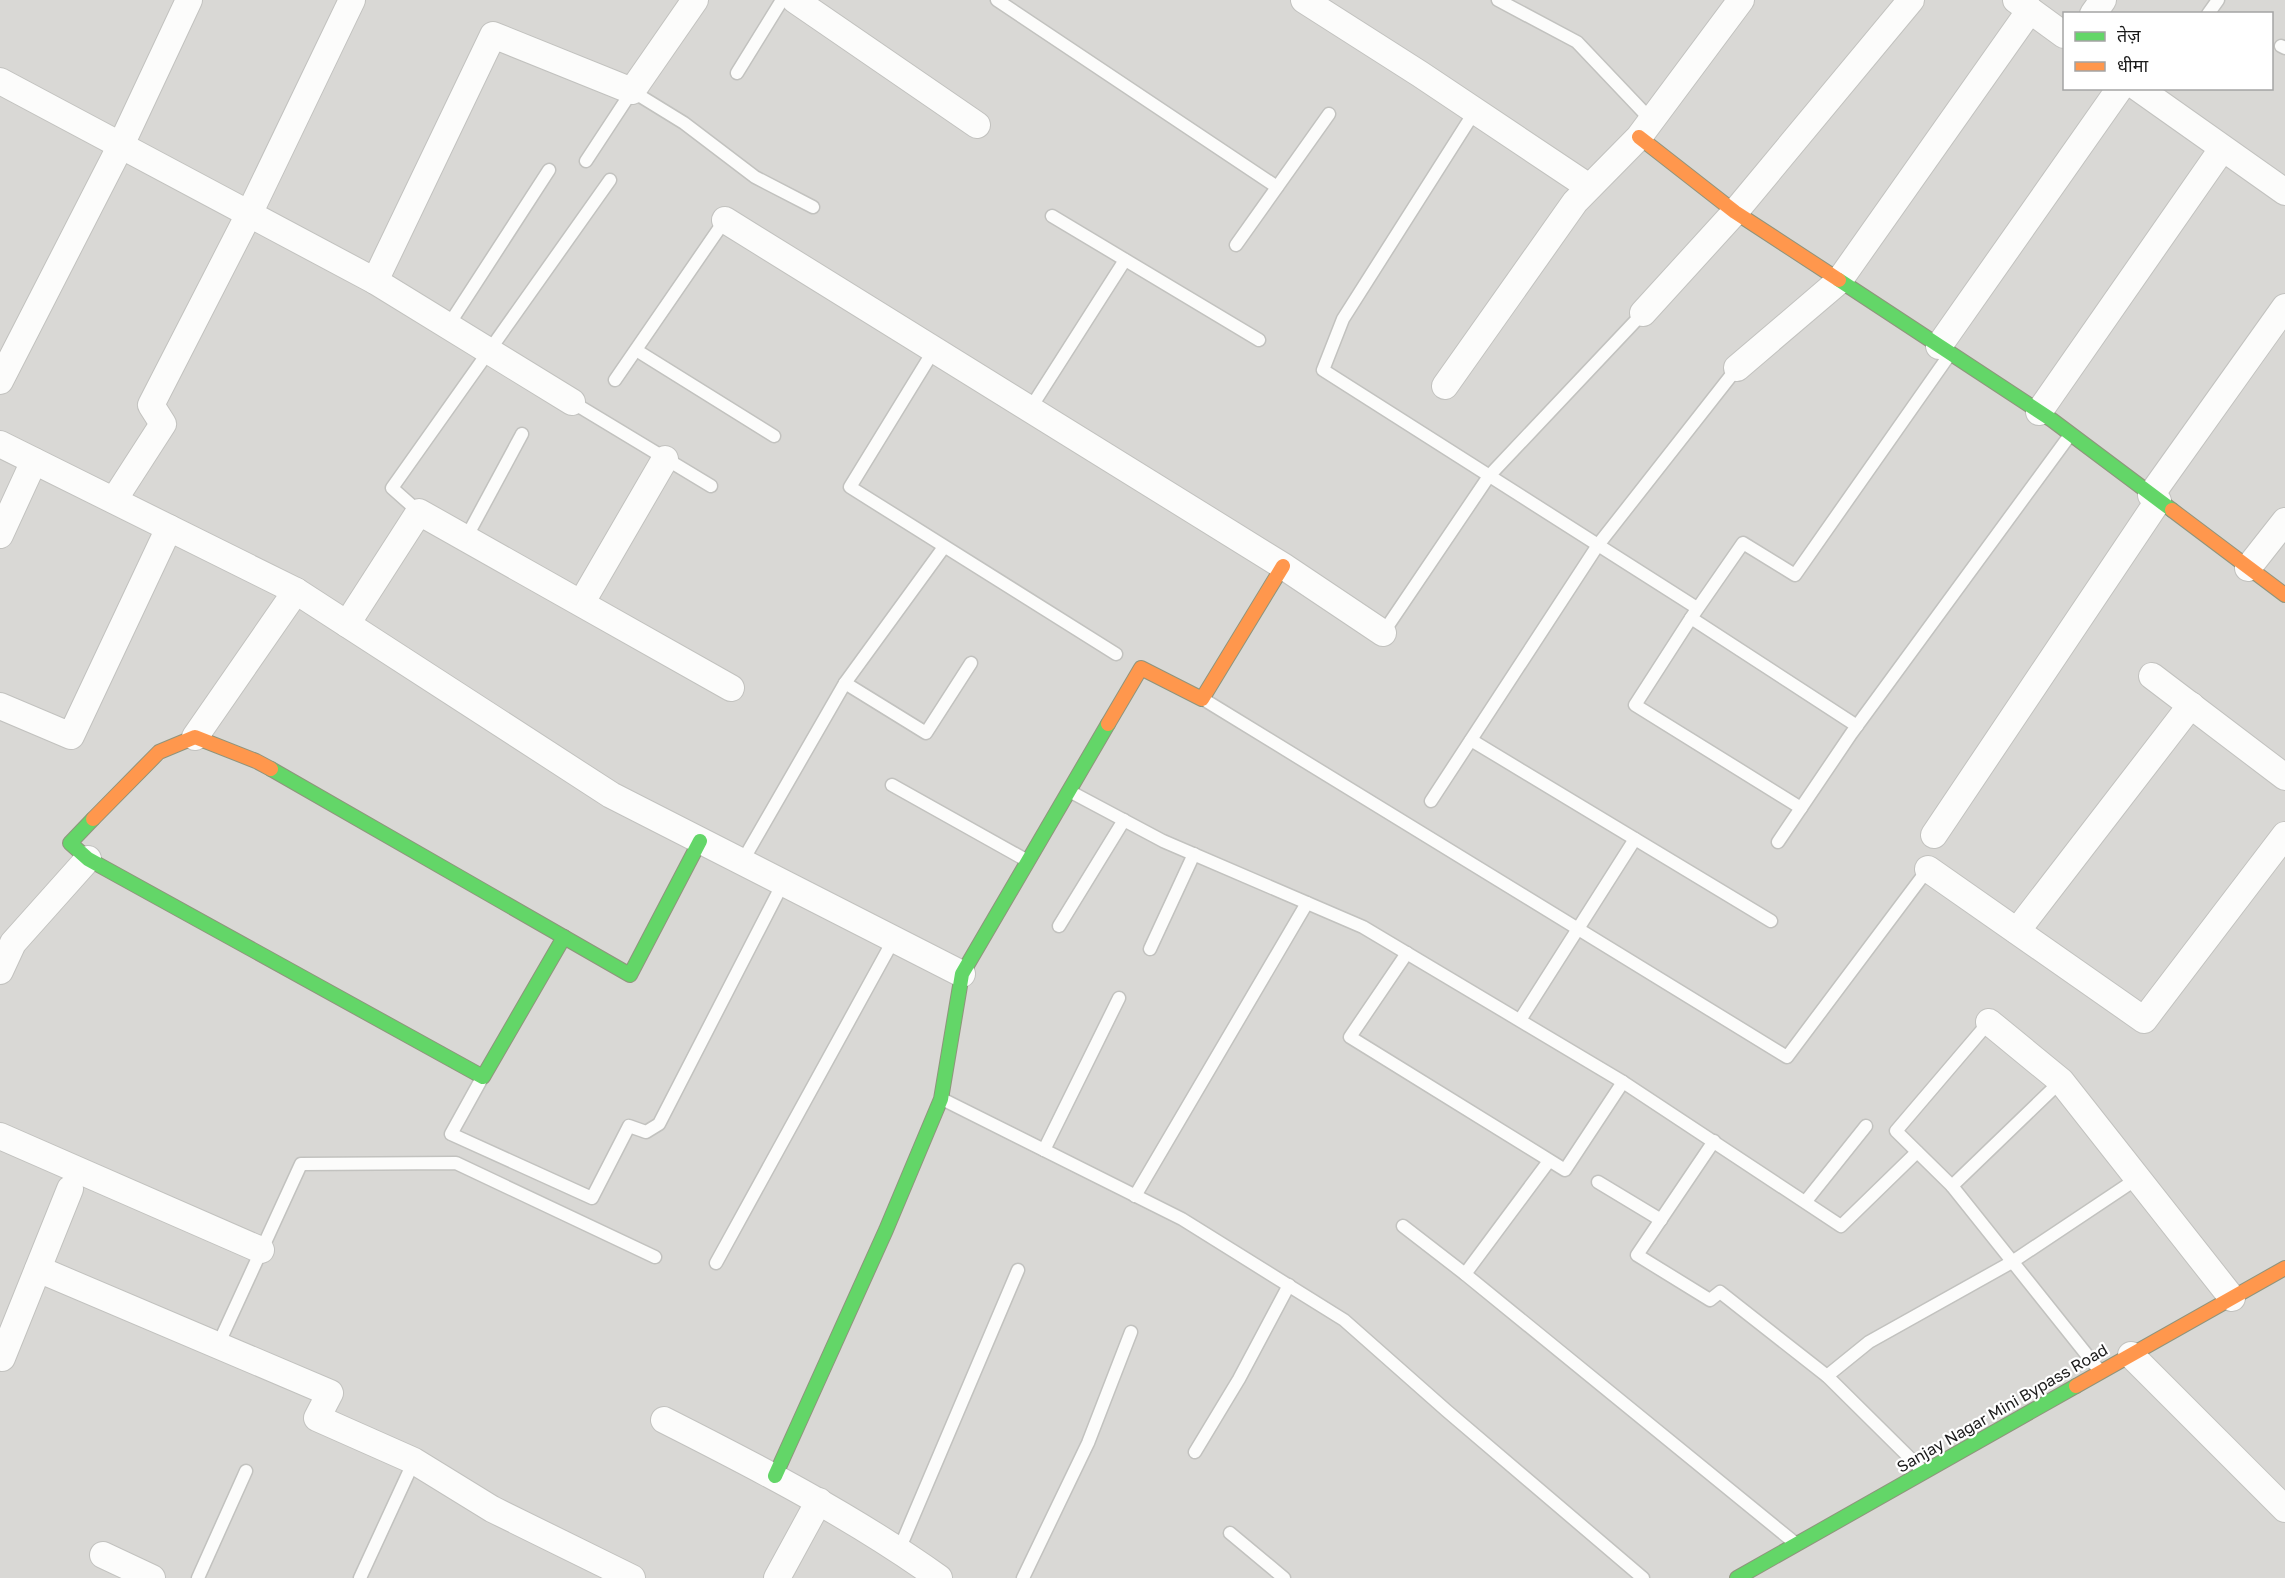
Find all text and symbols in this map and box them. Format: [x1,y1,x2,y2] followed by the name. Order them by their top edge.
[2063,12,2273,90] legend
[2117,24,2141,46] text: तेज़
[2117,54,2148,76] text: धीमा
[1893,1339,2111,1477] street label: Sanjay Nagar Mini Bypass Road

